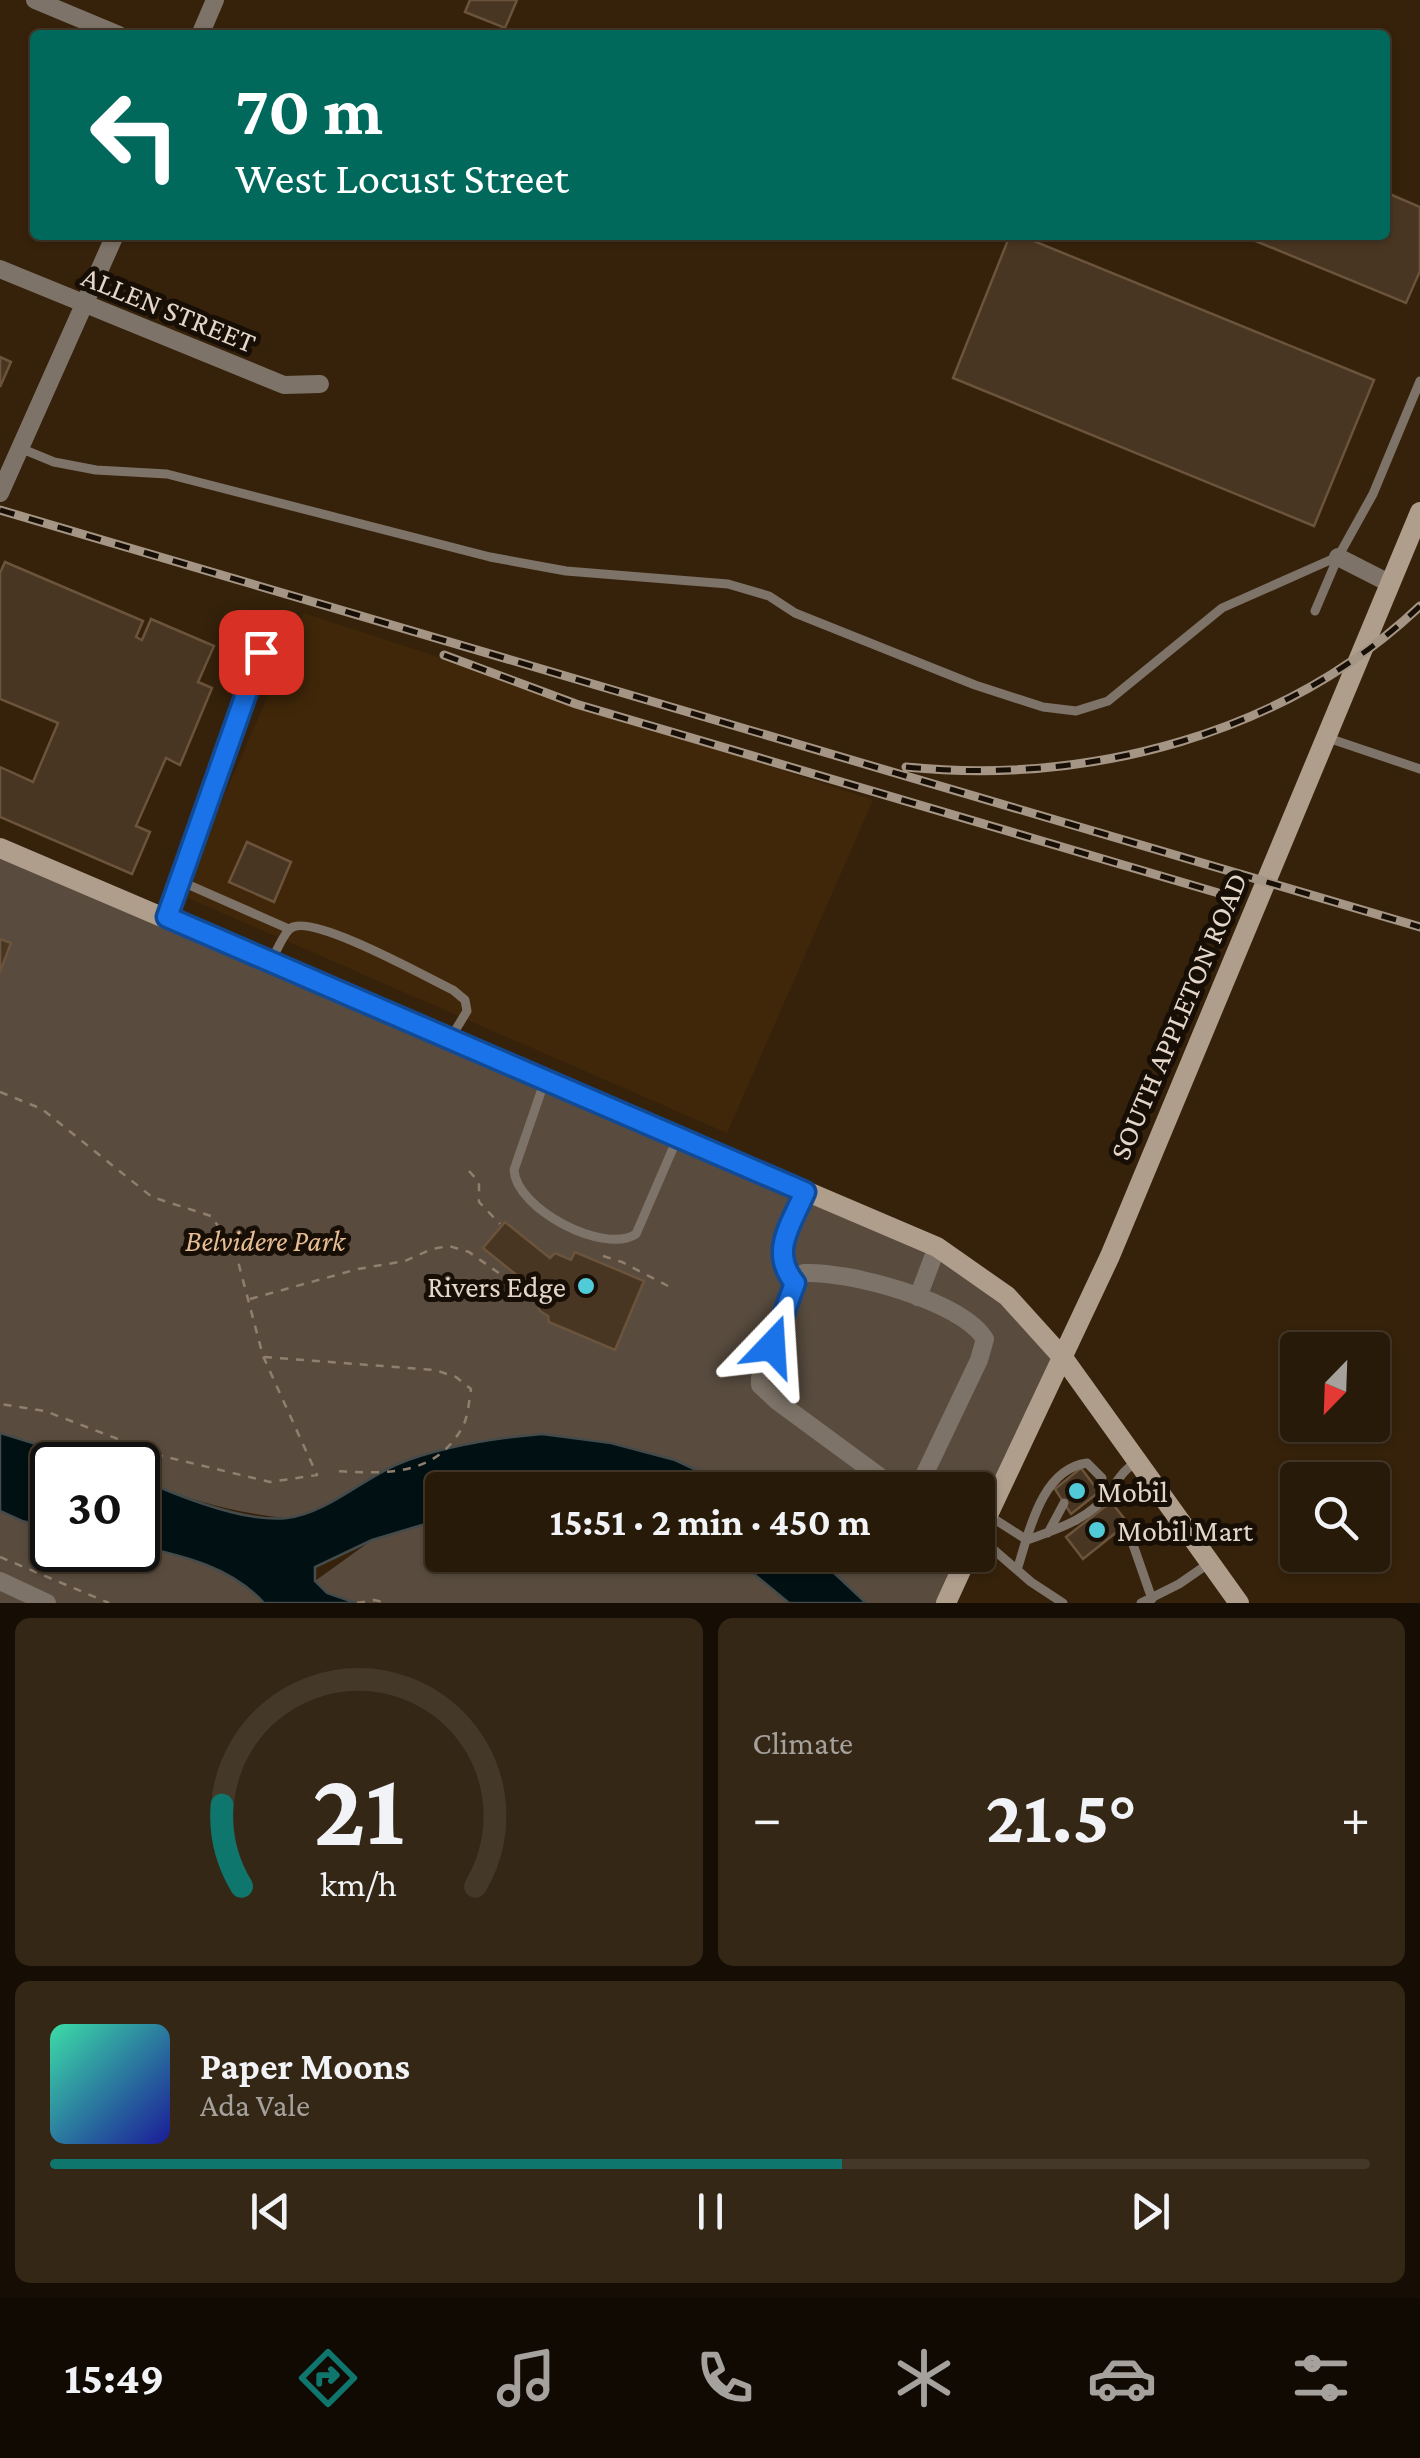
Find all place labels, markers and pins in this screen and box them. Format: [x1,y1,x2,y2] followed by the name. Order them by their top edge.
[219,610,304,695] pin
[427,1270,566,1304] place label: Rivers Edge
[575,1275,597,1297] marker: Rivers Edge
[1097,1475,1168,1508] place label: Mobil
[1066,1480,1088,1502] marker: Mobil
[1117,1514,1254,1547] place label: Mobil Mart
[1086,1519,1108,1541] marker: Mobil Mart

